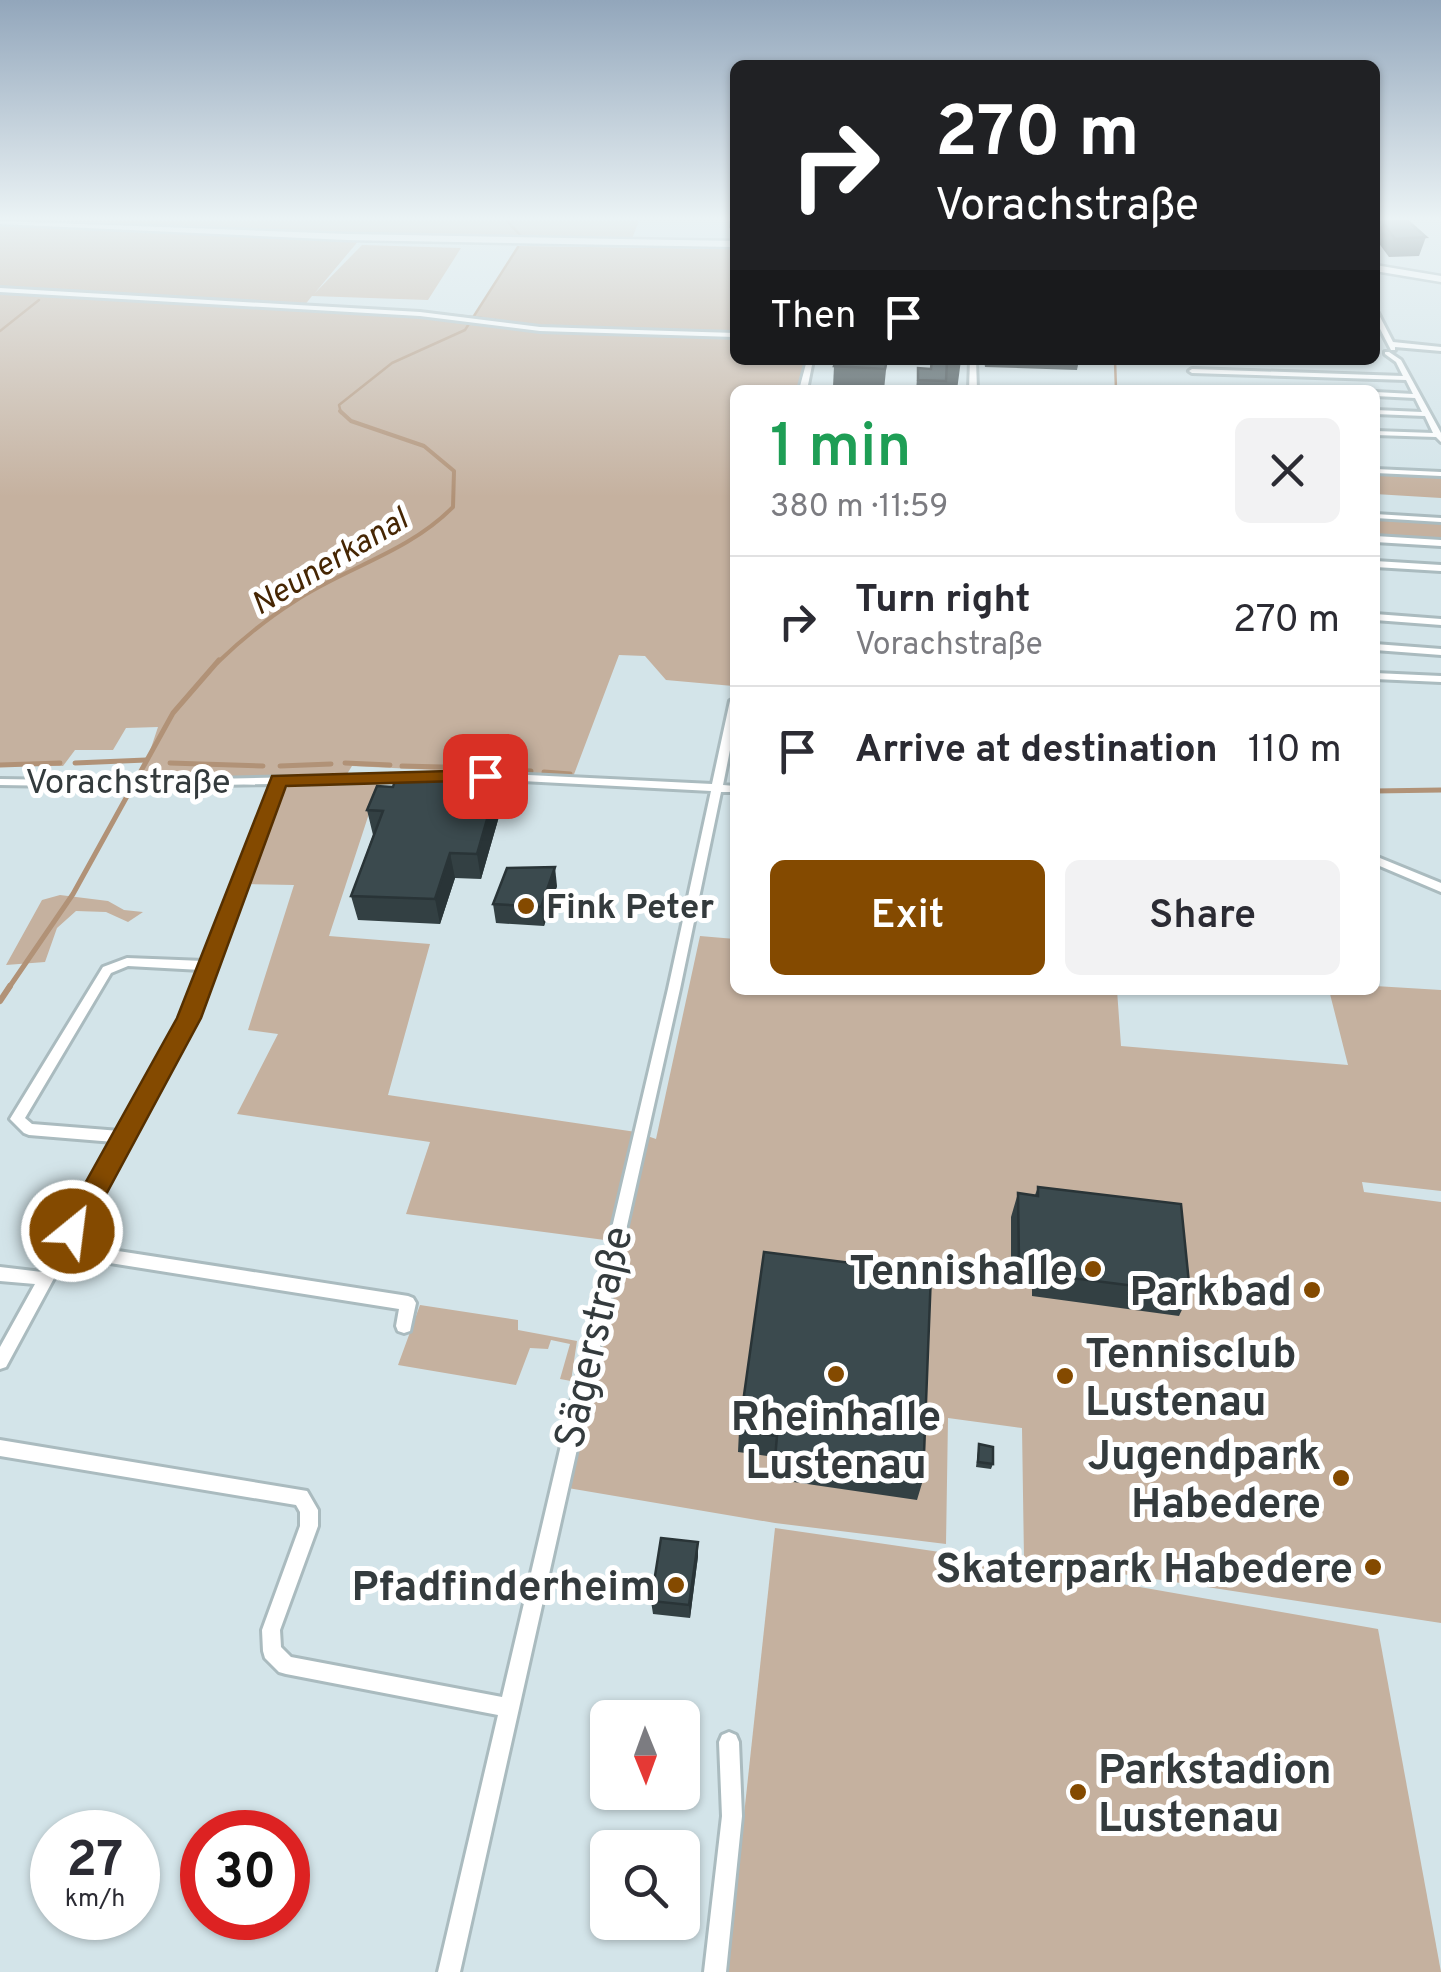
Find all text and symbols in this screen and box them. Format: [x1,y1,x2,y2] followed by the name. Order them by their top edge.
[935,92,1140,181] text: 270 m
[770,100,900,230] icon: right
[935,179,1199,236] text: Vorachstraße
[876,290,931,345] icon: arrive
[770,293,856,342] text: Then
[770,412,911,488] text: 1 min
[1235,418,1340,523] button: close
[770,488,948,528] text: 380 m · 11:59
[245,500,418,626] water label: Neunerkanal
[855,577,1030,626] text: Turn right
[770,594,825,649] icon: right
[1233,597,1340,646] text: 270 m
[855,626,1043,666] text: Vorachstraße
[770,724,825,779] icon: arrive
[855,727,1218,776] text: Arrive at destination
[1248,727,1342,776] text: 110 m
[443,734,528,819] pin
[458,749,513,804] icon: arrive
[25,762,231,806] street label: Vorachstraße
[770,860,1045,975] button: Exit
[1065,860,1340,975] button: Share
[546,887,714,931] place label: Fink Peter
[515,895,537,917] marker: Fink Peter
[20,1179,124,1283] position arrow
[545,1222,648,1454] street label: Sägerstraße
[849,1247,1073,1300] place label: Tennishalle
[1082,1258,1104,1280] marker: Tennishalle
[1129,1268,1292,1321] place label: Parkbad
[1301,1279,1323,1301] marker: Parkbad
[1085,1330,1296,1431] place label: Tennisclub Lustenau
[825,1363,847,1385] marker: Rheinhalle Lustenau
[1054,1365,1076,1387] marker: Tennisclub Lustenau
[731,1393,941,1494] place label: Rheinhalle Lustenau
[1088,1432,1321,1533] place label: Jugendpark Habedere
[1330,1467,1352,1489] marker: Jugendpark Habedere
[936,1545,1353,1598] place label: Skaterpark Habedere
[1362,1556,1384,1578] marker: Skaterpark Habedere
[352,1563,656,1616] place label: Pfadfinderheim
[665,1574,687,1596] marker: Pfadfinderheim
[590,1700,700,1810] north arrow
[590,1700,700,1940] map controls
[1098,1746,1332,1847] place label: Parkstadion Lustenau
[1067,1781,1089,1803] marker: Parkstadion Lustenau
[180,1810,310,1940] speed limit sign: 30
[590,1830,700,1940] button: search
[67,1831,123,1894] text: 27
[65,1884,125,1916] text: km/h

